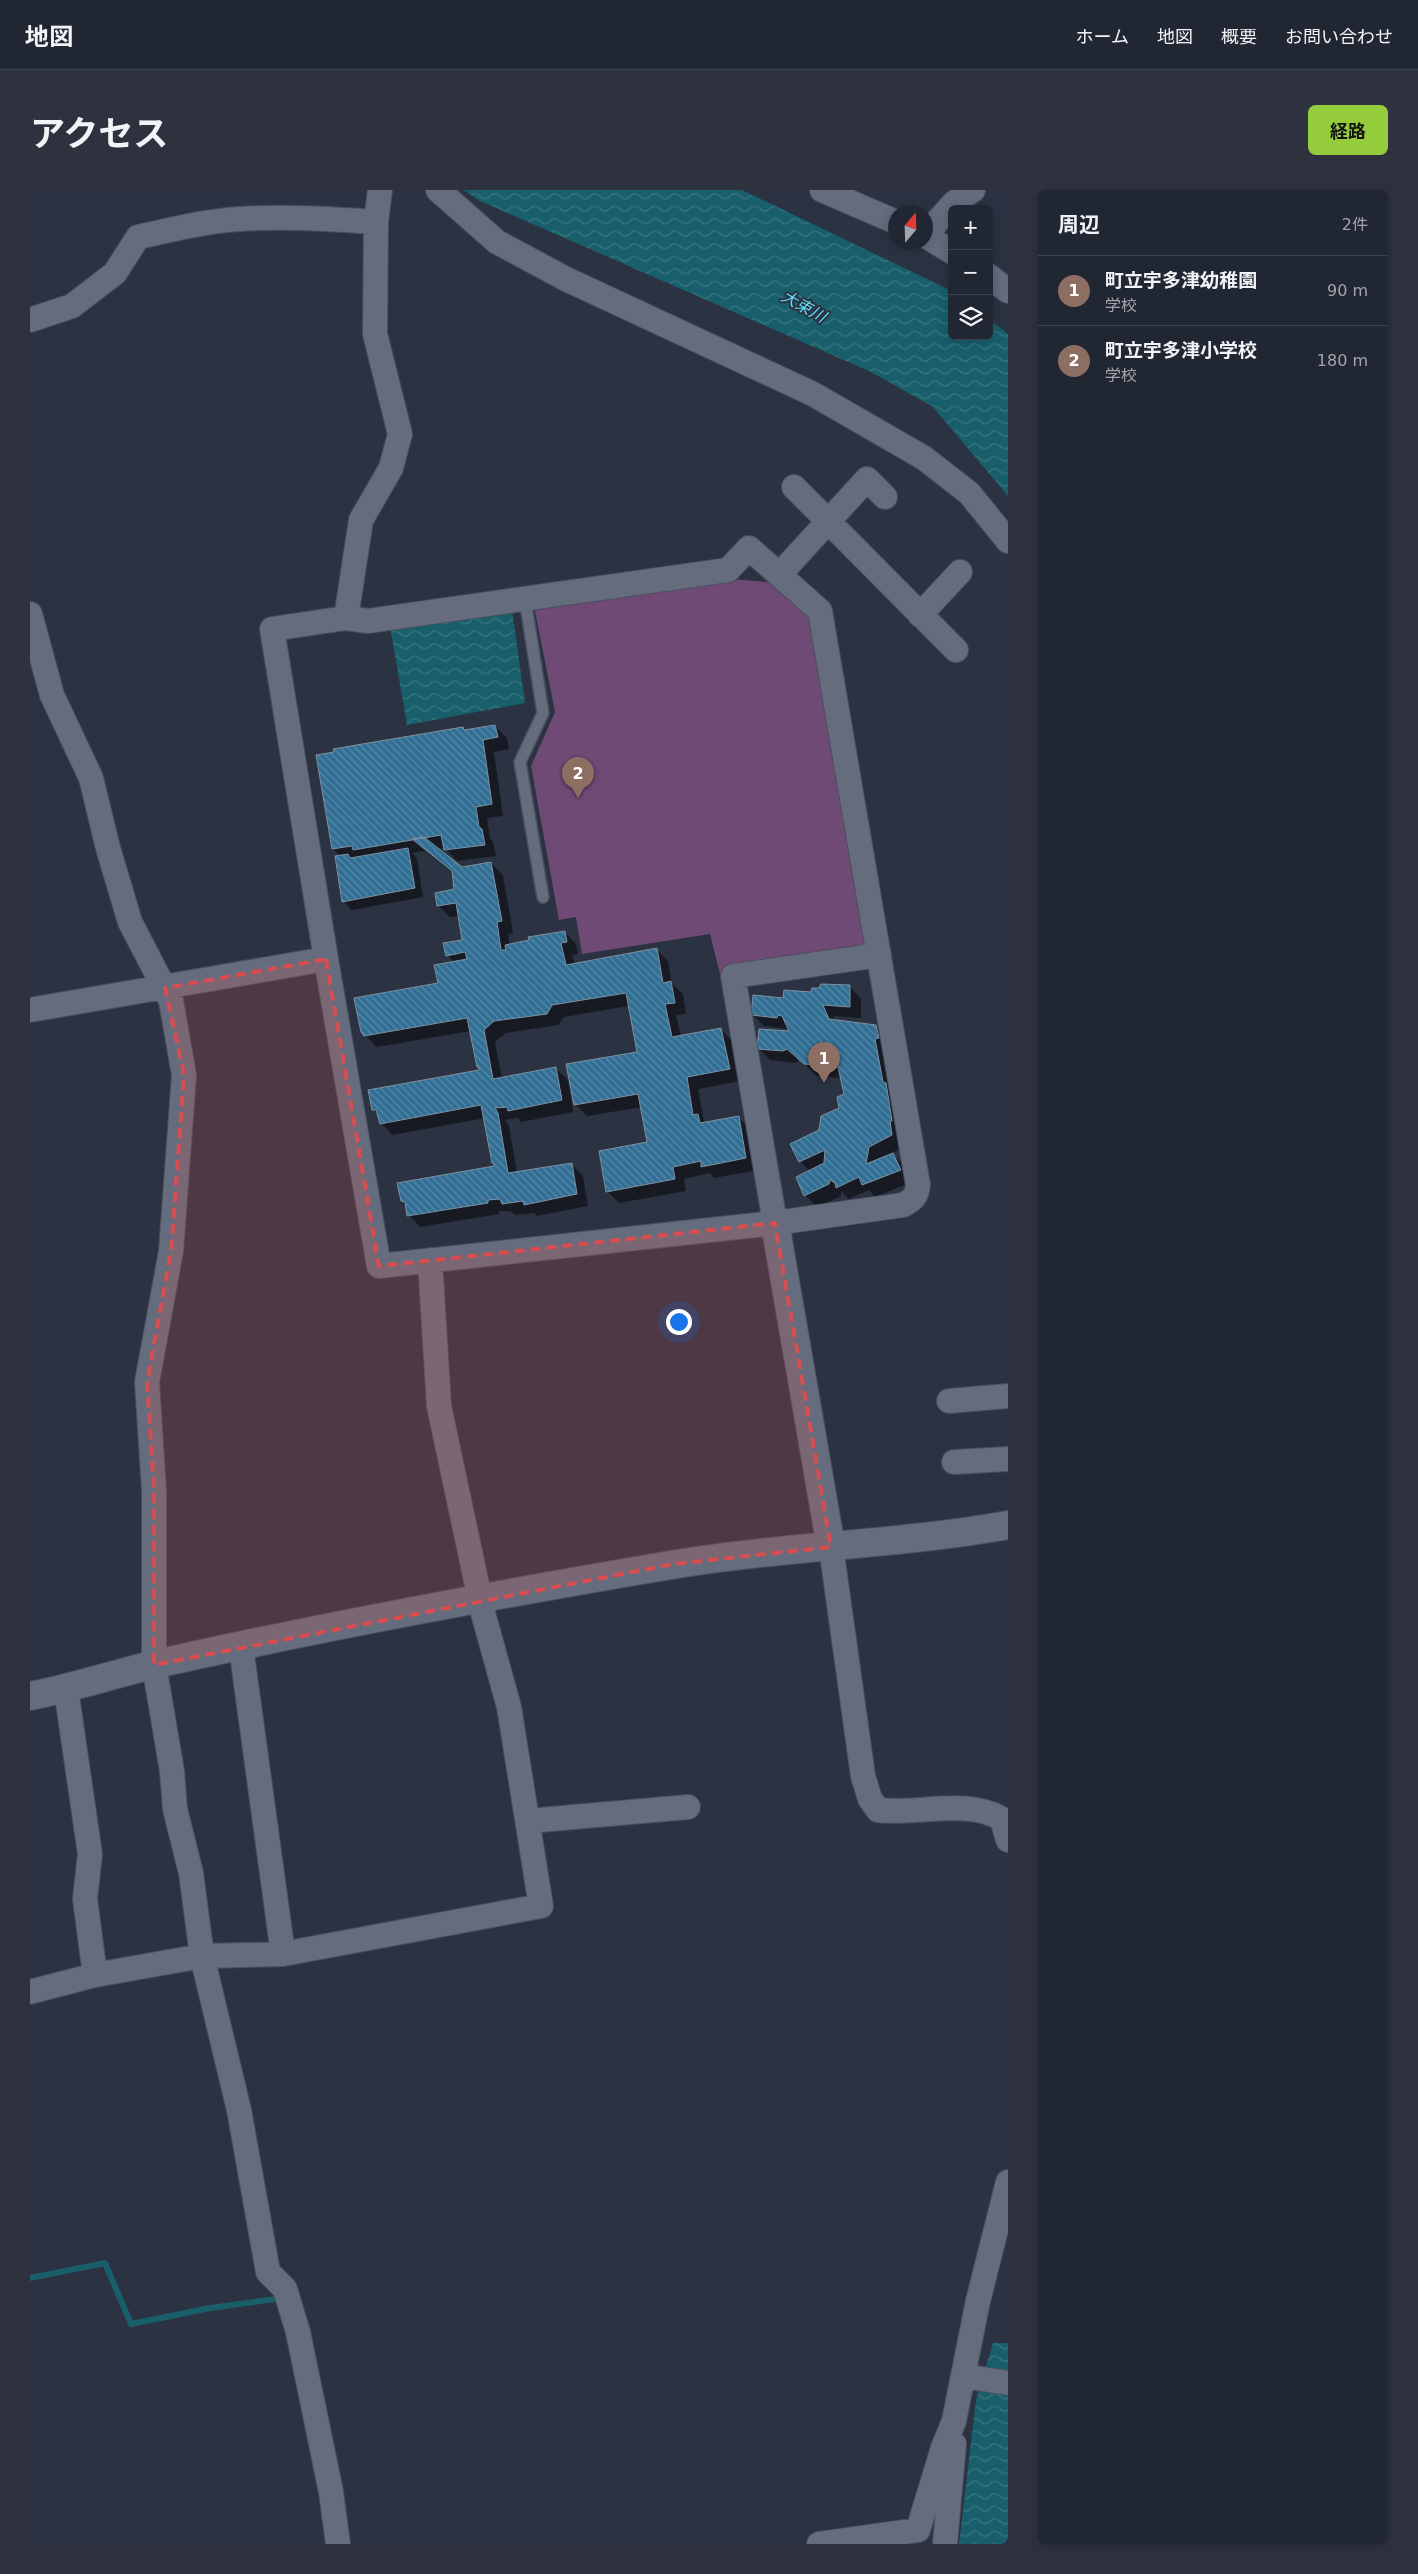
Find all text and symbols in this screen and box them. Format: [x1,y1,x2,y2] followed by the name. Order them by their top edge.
[25,23,73,51] text: 地図
[1076,26,1129,47] text: ホーム
[1157,26,1193,47] text: 地図
[1221,26,1257,47] text: 概要
[1285,26,1393,47] text: お問い合わせ
[1308,105,1388,155] button: 経路
[30,114,168,154] text: アクセス
[888,205,933,250] north arrow
[948,205,993,340] map controls
[948,205,993,250] button: +
[1058,213,1100,237] text: 周辺
[1342,215,1368,234] text: 2件
[948,250,993,295] button: −
[1105,269,1257,291] text: 町立宇多津幼稚園
[1068,281,1080,300] text: 1
[1327,281,1368,300] text: 90 m
[778,286,831,327] water label: 大束川
[948,295,993,340] button: layers
[1105,296,1137,315] text: 学校
[1105,339,1257,361] text: 町立宇多津小学校
[1068,351,1080,370] text: 2
[1317,351,1368,370] text: 180 m
[1105,366,1137,385] text: 学校
[562,757,594,798] pin: 2
[808,1042,840,1083] pin: 1
[666,1309,692,1335] your location

